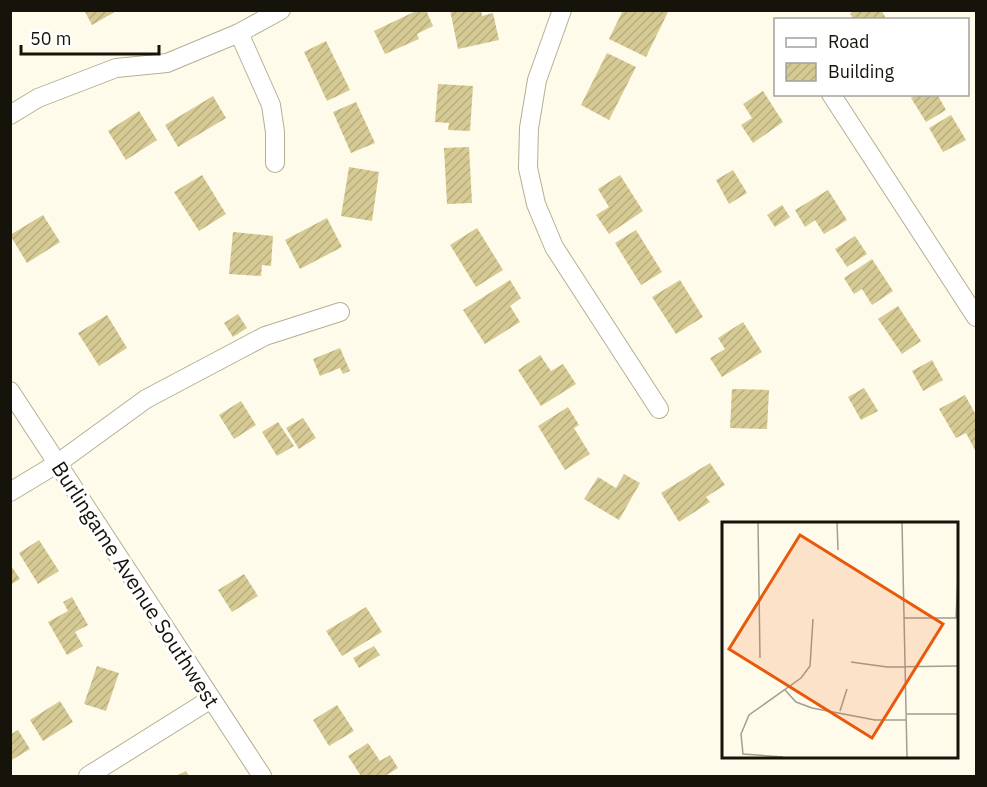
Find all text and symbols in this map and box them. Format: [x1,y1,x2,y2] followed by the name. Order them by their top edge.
[21,18,159,56] scale bar
[774,18,969,96] legend
[30,27,72,50] text: 50 m
[828,30,869,53] text: Road
[828,60,895,83] text: Building
[46,455,226,713] street label: Burlingame Avenue Southwest
[722,522,957,757] inset map

